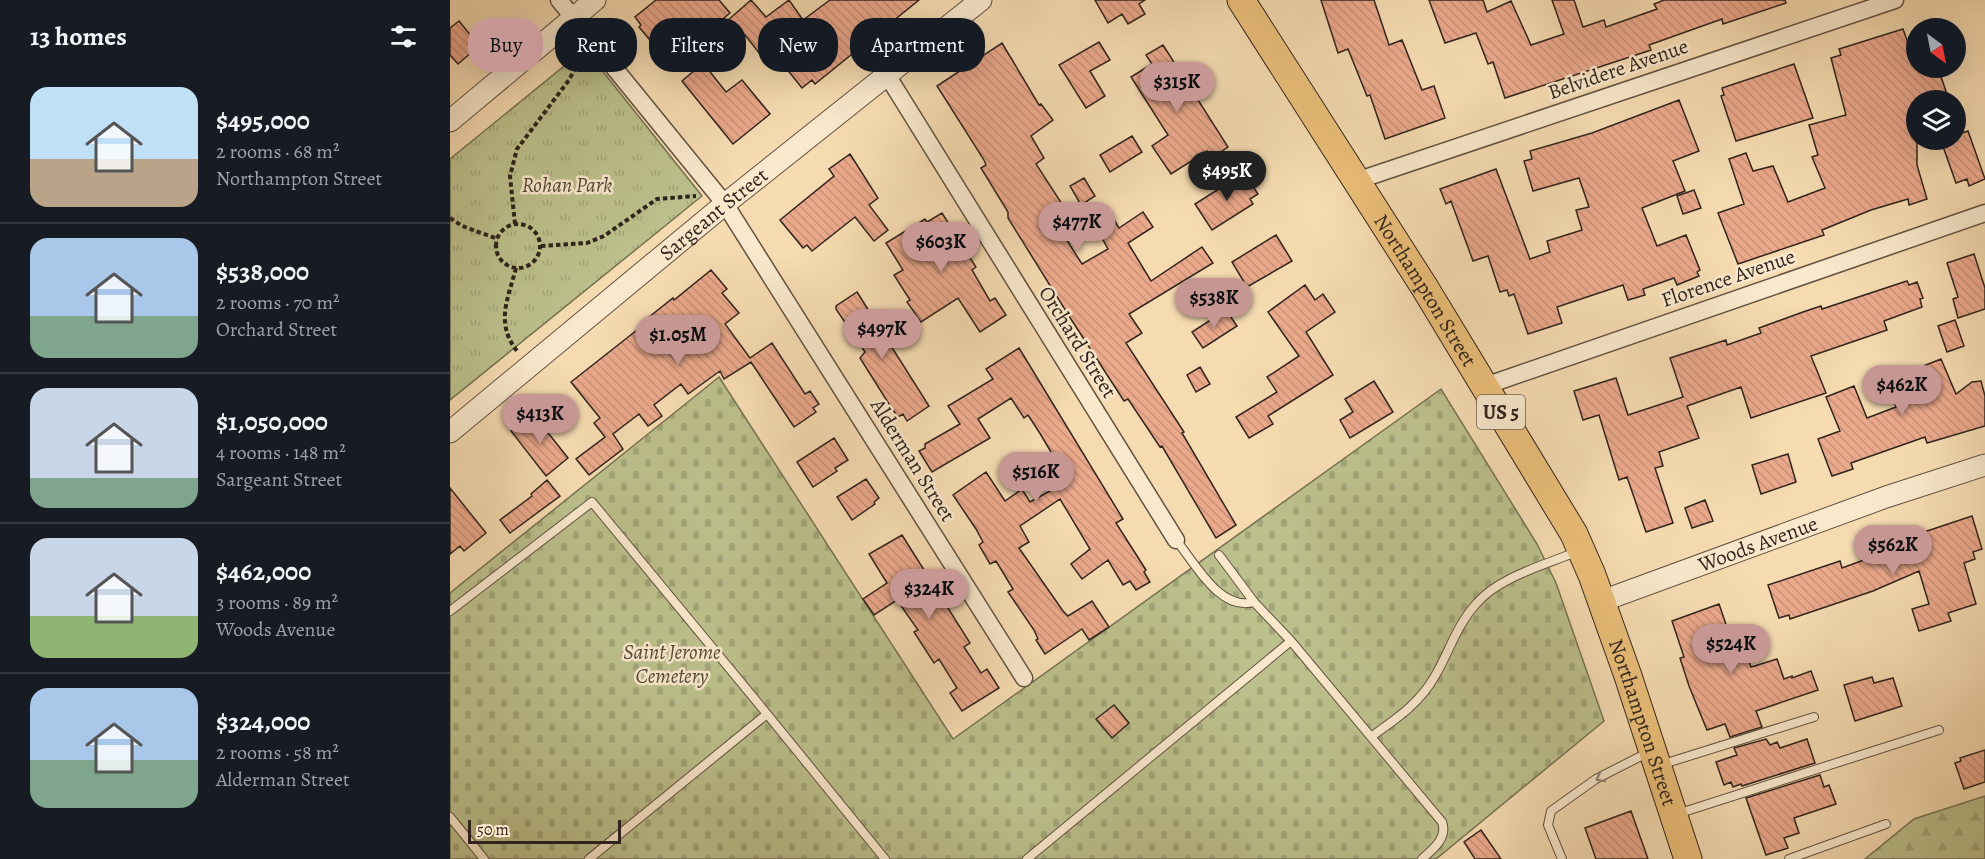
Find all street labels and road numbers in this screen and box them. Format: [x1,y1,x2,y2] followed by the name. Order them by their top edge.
[1544,32,1692,106] street label: Belvidere Avenue
[653,161,774,267] street label: Sargeant Street
[1367,209,1483,372] street label: Northampton Street
[1657,242,1799,314] street label: Florence Avenue
[1032,281,1124,403] street label: Orchard Street
[863,392,962,527] street label: Alderman Street
[1477,395,1525,429] road number: US 5
[1693,509,1822,579] street label: Woods Avenue
[1602,635,1684,810] street label: Northampton Street

